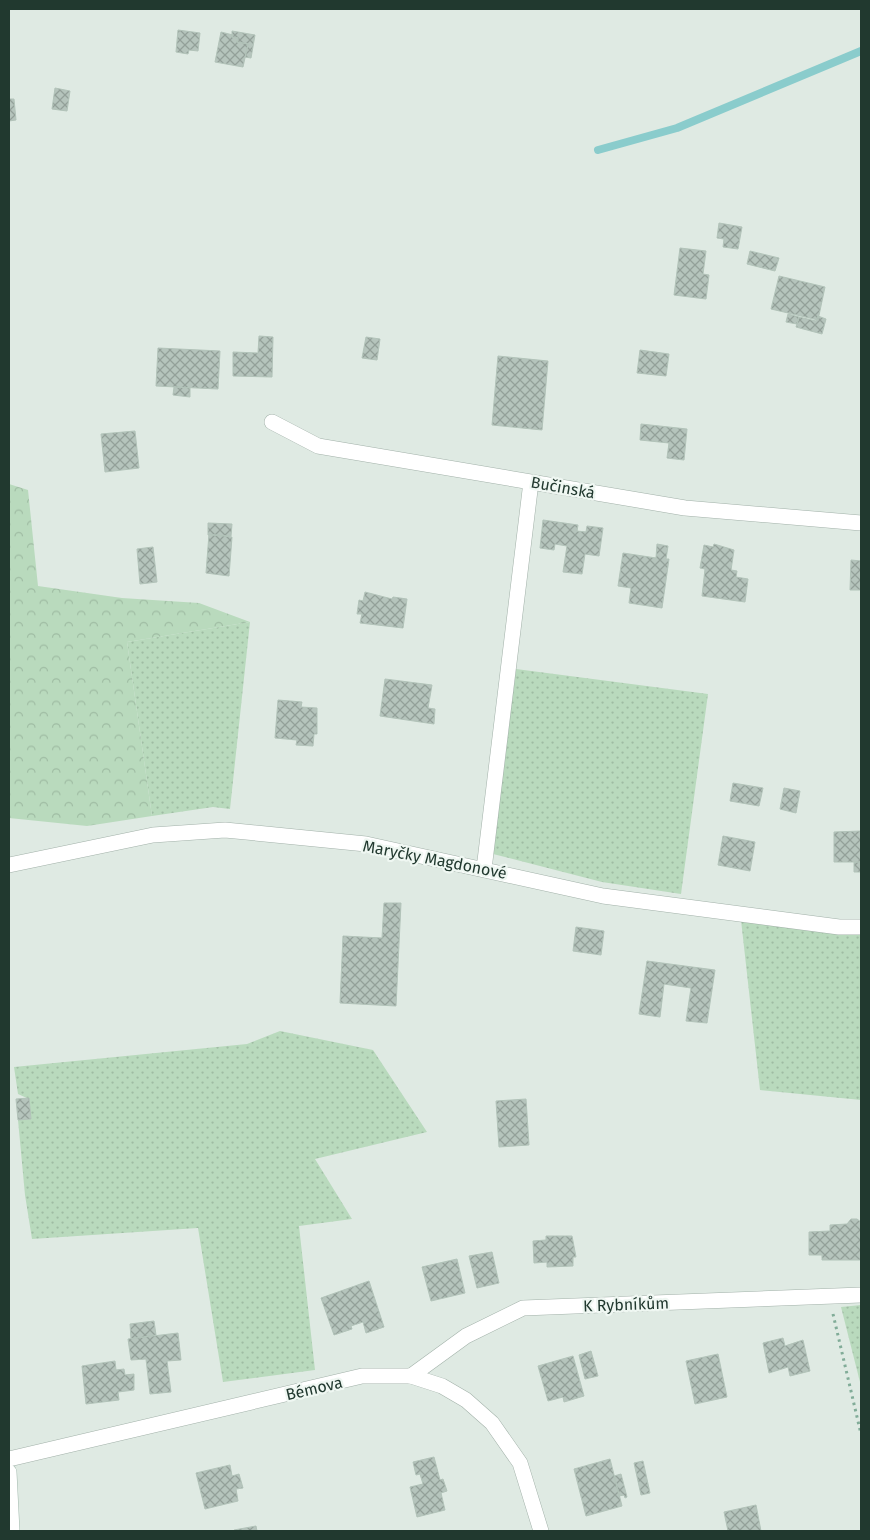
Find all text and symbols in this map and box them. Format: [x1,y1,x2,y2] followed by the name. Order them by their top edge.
[529,473,596,502] street label: Bučinská
[361,836,508,883] street label: Maryčky Magdonové
[583,1294,669,1315] street label: K Rybníkům
[284,1373,344,1404] street label: Bémova

